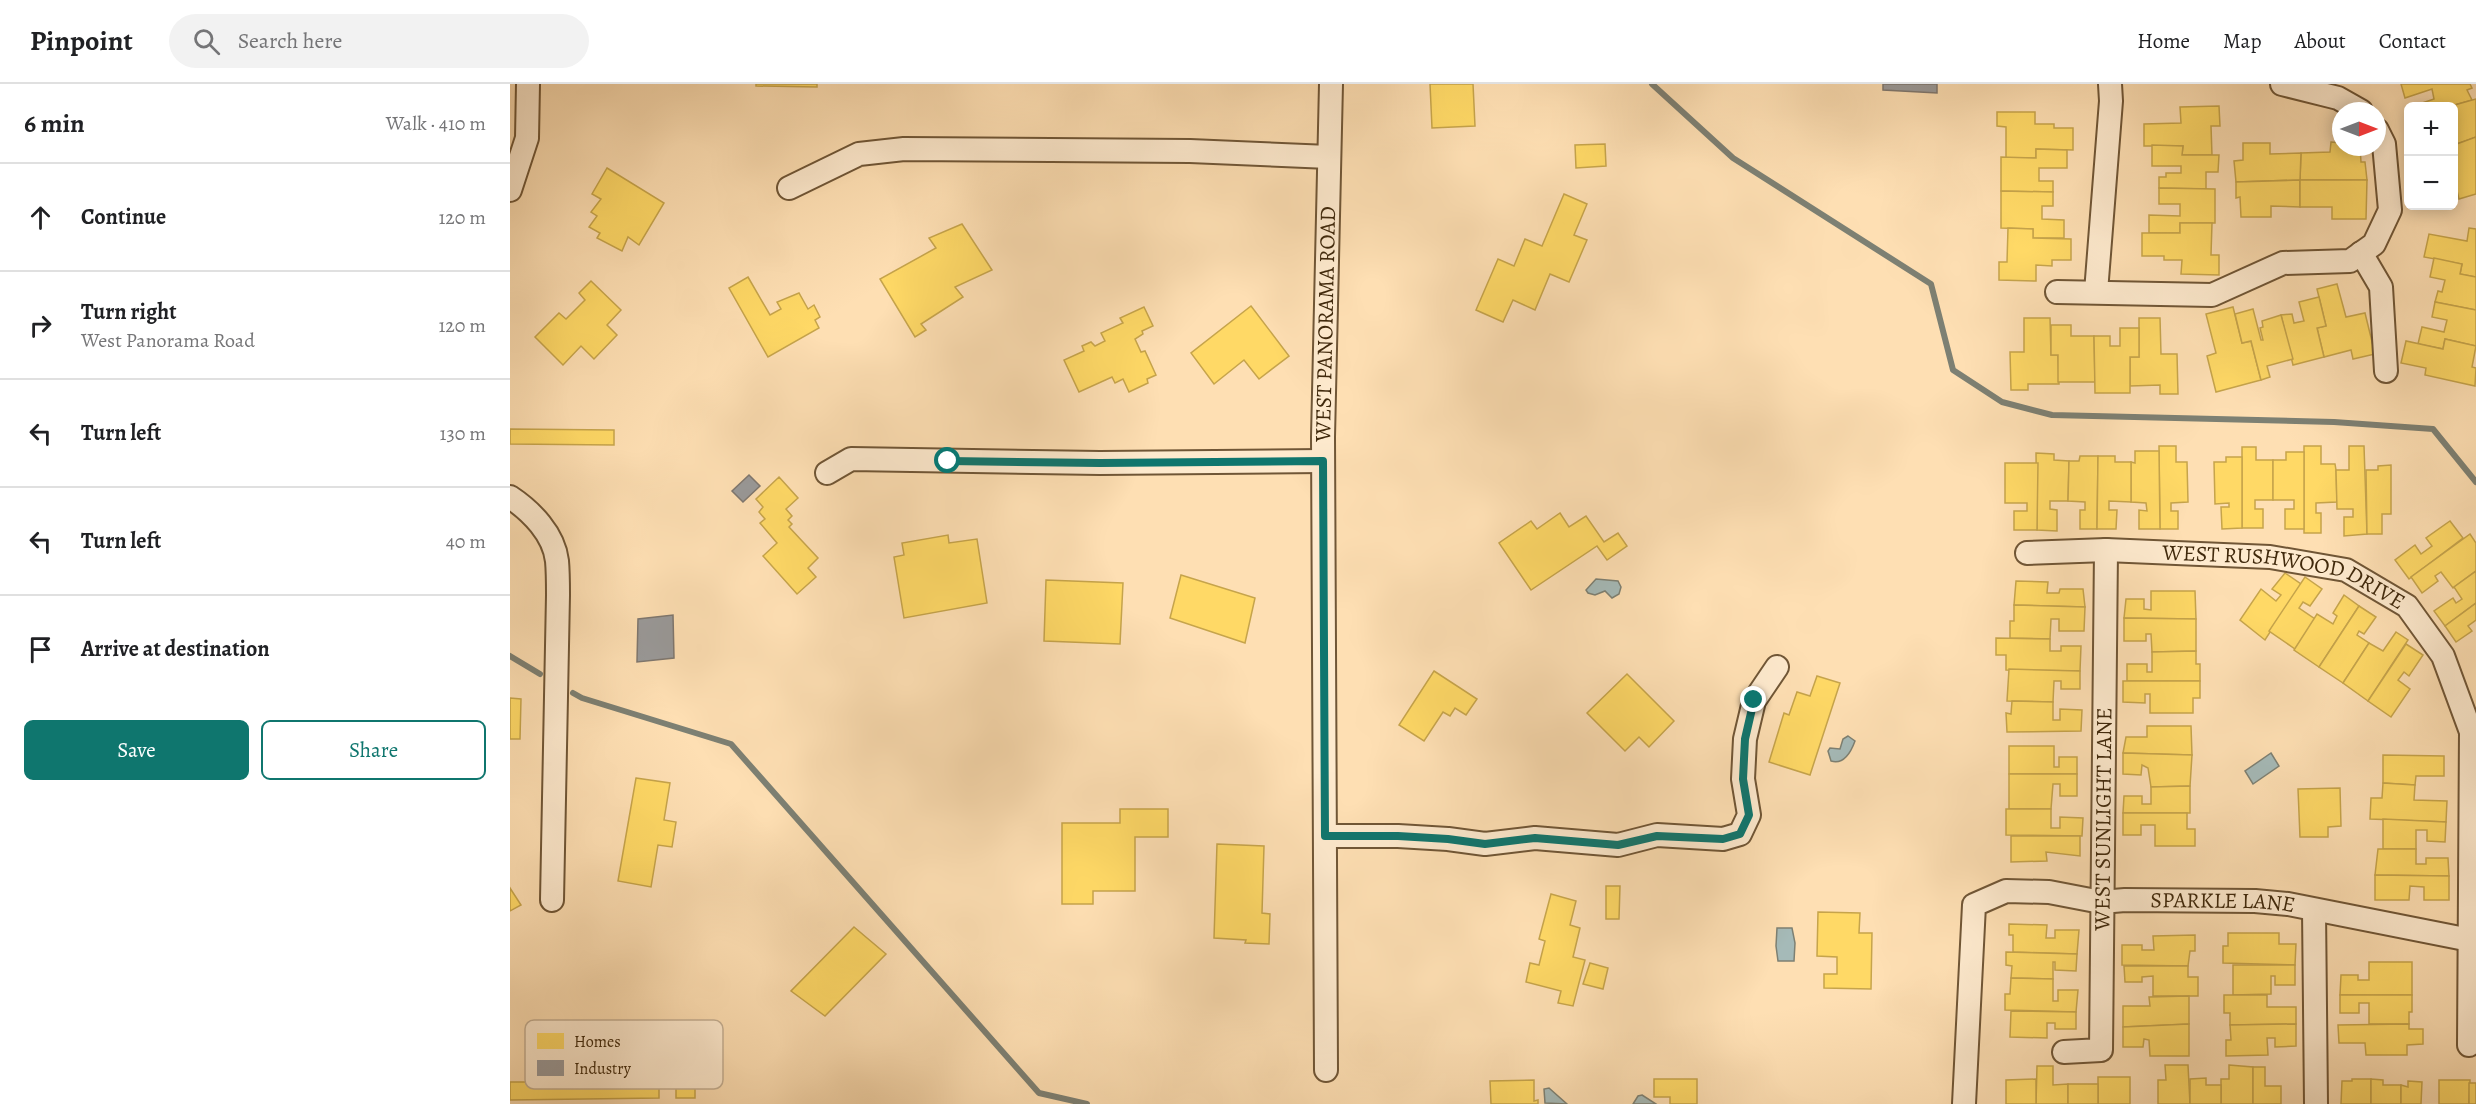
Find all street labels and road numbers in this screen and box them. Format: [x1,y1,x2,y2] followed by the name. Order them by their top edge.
[1308,206,1343,443] street label: WEST PANORAMA ROAD
[2161,537,2411,617] street label: WEST RUSHWOOD DRIVE
[2087,707,2119,932] street label: WEST SUNLIGHT LANE
[2150,885,2298,920] street label: SPARKLE LANE

